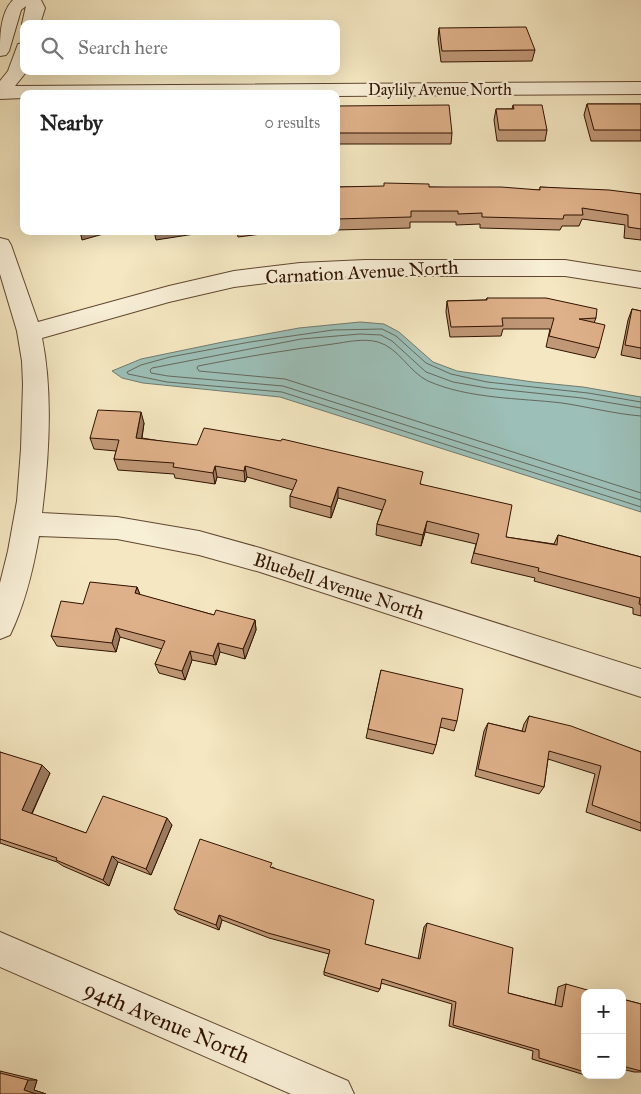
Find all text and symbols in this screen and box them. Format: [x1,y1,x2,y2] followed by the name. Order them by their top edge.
[20,20,340,75] search box
[38,34,66,62] icon: search
[78,36,168,59] text: Search here
[368,80,512,99] street label: Daylily Avenue North
[40,110,103,136] text: Nearby
[265,113,320,132] text: 0 results
[265,255,460,289] street label: Carnation Avenue North
[251,548,428,625] street label: Bluebell Avenue North
[80,975,254,1069] street label: 94th Avenue North
[581,989,626,1079] map controls
[581,989,626,1034] button: +
[581,1034,626,1079] button: −

